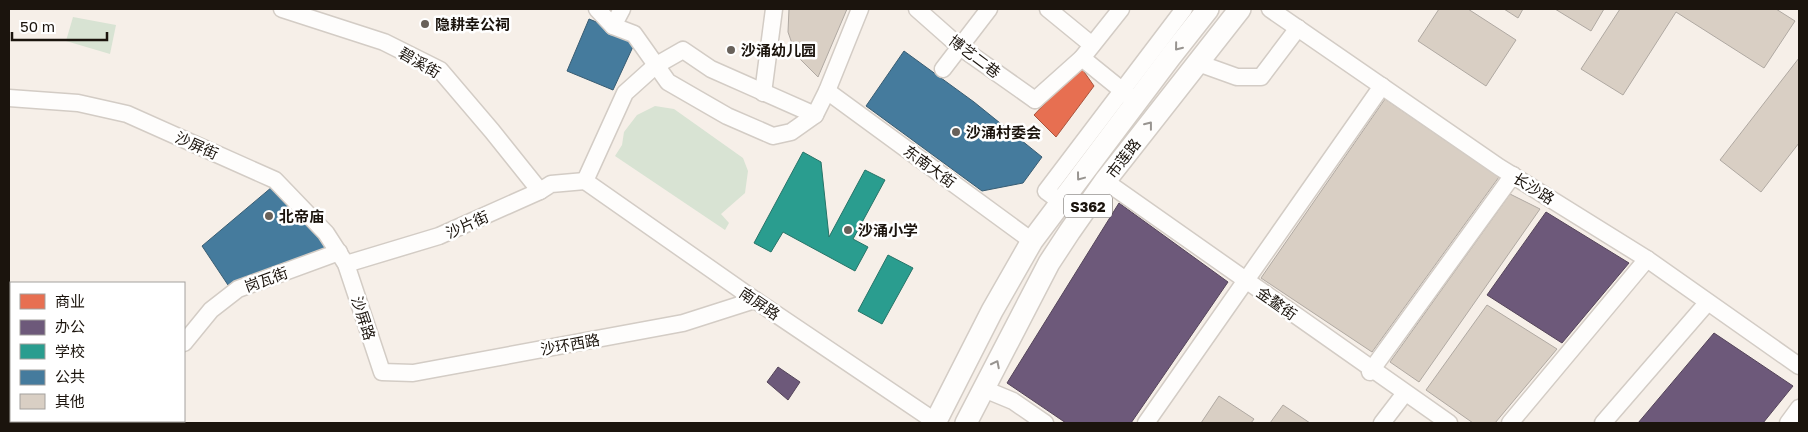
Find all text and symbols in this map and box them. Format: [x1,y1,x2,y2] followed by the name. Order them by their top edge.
[12,10,108,42] scale bar
[435,15,510,33] place label: 隐耕幸公祠
[20,17,55,35] text: 50 m
[419,18,431,30] marker: 隐耕幸公祠
[946,31,1004,81] street label: 博艺二巷
[741,41,816,59] place label: 沙涌幼儿园
[1174,41,1183,50] one-way arrow
[396,43,444,81] street label: 碧溪街
[725,44,737,56] marker: 沙涌幼儿园
[1144,122,1152,131] one-way arrow
[966,123,1041,141] place label: 沙涌村委会
[950,126,962,138] marker: 沙涌村委会
[173,128,221,162] street label: 沙屏街
[1102,135,1144,181] street label: 市莲路
[900,141,960,191] street label: 东南大街
[1510,168,1558,208] street label: 长沙路
[1077,171,1086,181] one-way arrow
[1064,195,1112,218] road number: S362
[279,207,324,225] place label: 北帝庙
[443,207,491,241] street label: 沙片街
[263,210,275,222] marker: 北帝庙
[858,221,918,239] place label: 沙涌小学
[842,224,854,236] marker: 沙涌小学
[242,263,290,295] street label: 岗瓦街
[10,282,185,422] legend
[736,283,784,323] street label: 南屏路
[1253,283,1301,323] street label: 金鳌街
[55,292,85,310] text: 商业
[348,294,380,342] street label: 沙屏路
[55,317,85,335] text: 办公
[539,330,601,358] street label: 沙环西路
[55,342,85,360] text: 学校
[990,360,1000,369] one-way arrow
[55,367,85,385] text: 公共
[55,392,85,410] text: 其他

